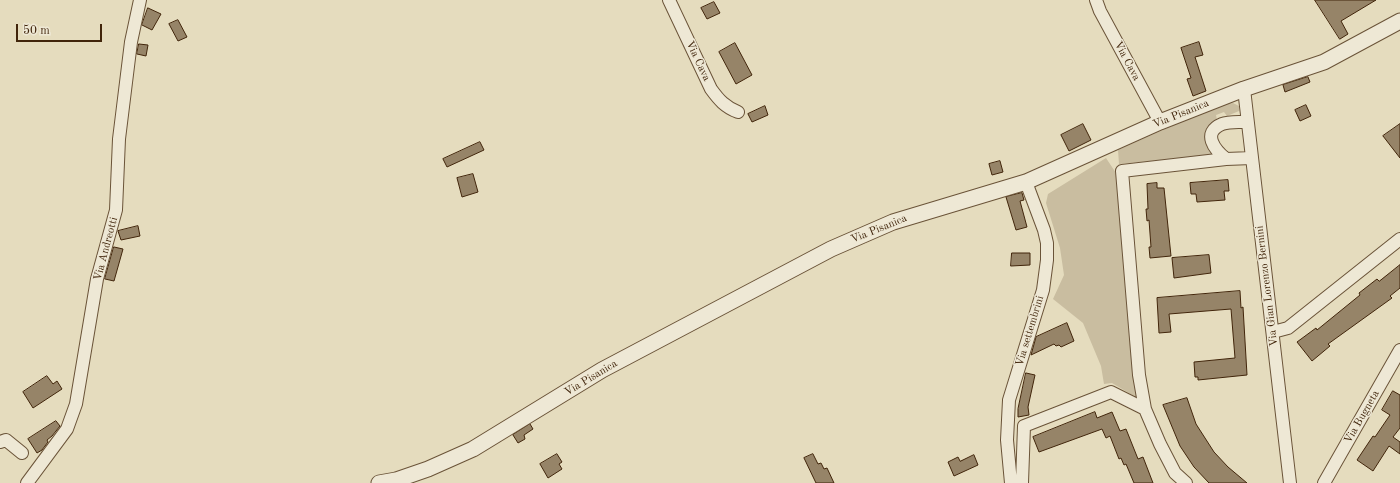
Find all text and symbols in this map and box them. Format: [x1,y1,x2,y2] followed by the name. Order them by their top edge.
[18,16,104,42] scale bar
[23,25,50,37] text: 50 m
[683,39,713,83] street label: Via Cava
[1111,39,1143,83] street label: Via Cava
[1151,97,1211,131] street label: Via Pisanica
[849,212,909,246] street label: Via Pisanica
[91,216,121,282] street label: Via Andreotti
[1253,225,1281,347] street label: Via Gian Lorenzo Bernini
[1013,294,1047,368] street label: Via settembrini
[562,357,620,399] street label: Via Pisanica
[1341,388,1383,446] street label: Via Bugneta

